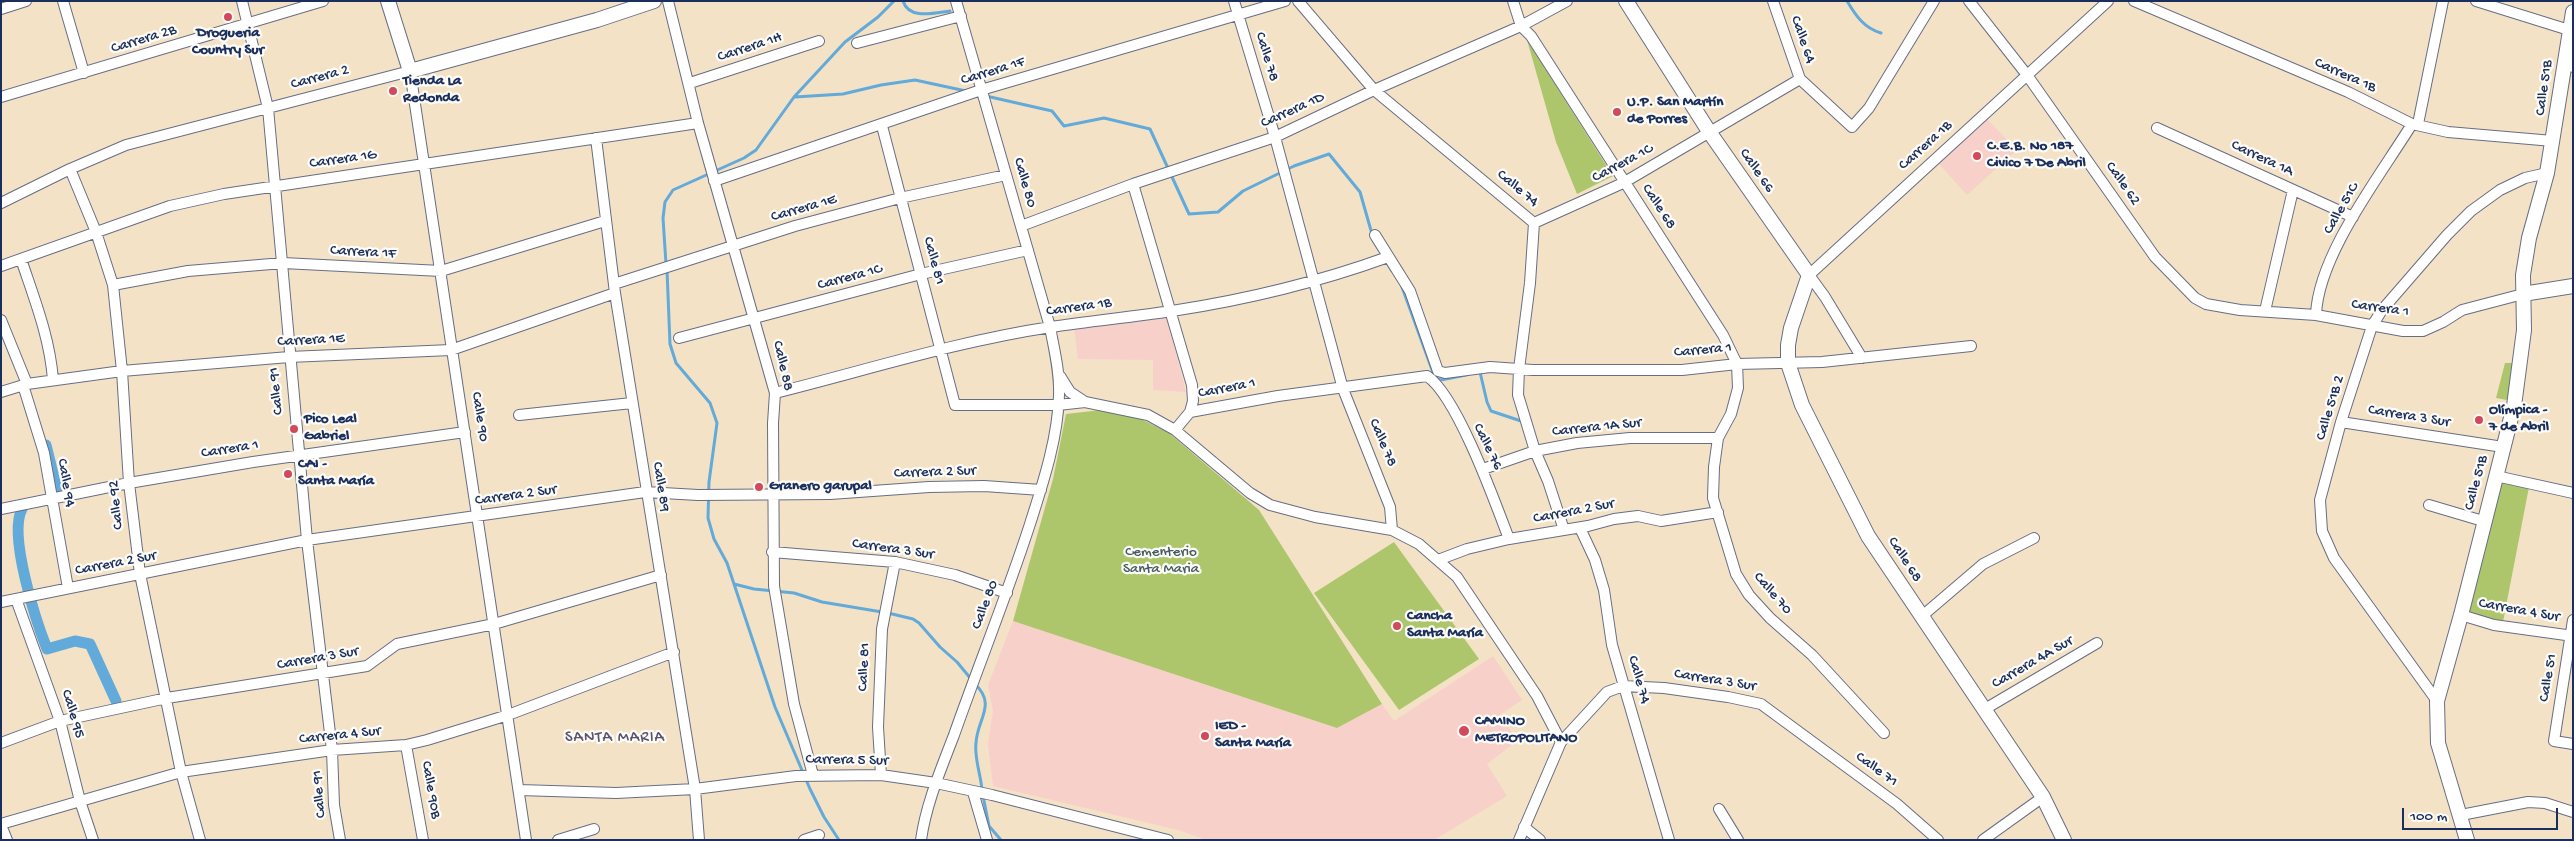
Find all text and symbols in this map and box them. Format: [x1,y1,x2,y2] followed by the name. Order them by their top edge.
[222,11,234,23] marker: Drogueria Country Sur
[1786,14,1818,66] street label: Calle 64
[109,22,179,58] street label: Carrera 2B
[192,25,264,60] place label: Drogueria Country Sur
[716,29,784,67] street label: Carrera 1H
[1250,30,1282,84] street label: Calle 78
[959,54,1027,90] street label: Carrera 1F
[2311,54,2379,98] street label: Carrera 1B
[2532,59,2558,117] street label: Calle 51B
[289,62,351,94] street label: Carrera 2
[403,73,461,108] place label: Tienda La Redonda
[387,85,399,97] marker: Tienda La Redonda
[1258,89,1328,133] street label: Carrera 1D
[1627,94,1723,129] place label: U.P. San Martín de Porres
[1611,106,1623,118] marker: U.P. San Martín de Porres
[1896,117,1956,175] street label: Carrera 1B
[2228,137,2296,181] street label: Carrera 1A
[1987,138,2086,173] place label: C.E.B. No 187 Civico 7 De Abril
[1590,141,1656,187] street label: Carrera 1C
[308,146,378,174] street label: Carrera 1G
[1734,146,1778,196] street label: Calle 66
[1971,150,1983,162] marker: C.E.B. No 187 Civico 7 De Abril
[1008,156,1040,210] street label: Calle 80
[2100,159,2144,209] street label: Calle 62
[1492,166,1542,212] street label: Calle 74
[2320,180,2364,238] street label: Calle 51C
[1637,181,1679,233] street label: Calle 68
[769,191,839,227] street label: Carrera 1E
[918,235,948,287] street label: Calle 81
[330,242,396,264] street label: Carrera 1F
[816,261,884,295] street label: Carrera 1C
[1045,295,1113,321] street label: Carrera 1B
[2350,296,2410,322] street label: Carrera 1
[277,330,345,352] street label: Carrera 1E
[768,339,796,393] street label: Calle 88
[1673,340,1733,362] street label: Carrera 1
[266,366,288,416] street label: Calle 91
[2313,373,2349,443] street label: Calle 51B 2
[1197,375,1257,403] street label: Carrera 1
[466,391,492,443] street label: Calle 90
[2367,402,2451,432] street label: Carrera 3 Sur
[2489,402,2549,437] place label: Olímpica - 7 de Abril
[304,411,357,446] place label: Pico Leal Gabriel
[1551,414,1643,442] street label: Carrera 1A Sur
[2473,414,2485,426] marker: Olímpica - 7 de Abril
[1364,416,1400,470] street label: Calle 78
[1468,421,1506,473] street label: Calle 76
[288,423,300,435] marker: Pico Leal Gabriel
[200,437,260,463] street label: Carrera 1
[2461,454,2493,512] street label: Calle 51B
[298,456,374,491] place label: CAI - Santa María
[52,457,78,509] street label: Calle 94
[647,461,673,513] street label: Calle 89
[894,463,976,483] street label: Carrera 2 Sur
[282,468,294,480] marker: CAI - Santa María
[769,478,872,496] place label: Granero garupal
[105,480,129,530] street label: Calle 92
[474,481,558,511] street label: Carrera 2 Sur
[753,481,765,493] marker: Granero garupal
[1532,495,1616,529] street label: Carrera 2 Sur
[1883,534,1925,586] street label: Calle 68
[851,535,935,565] street label: Carrera 3 Sur
[1123,544,1199,579] park label: Cementerio Santa Maria
[74,547,158,581] street label: Carrera 2 Sur
[1749,569,1795,619] street label: Calle 70
[968,578,1004,632] street label: Calle 80
[2477,595,2561,627] street label: Carrera 4 Sur
[1407,608,1483,643] place label: Cancha Santa María
[1391,620,1403,632] marker: Cancha Santa María
[1989,633,2077,693] street label: Carrera 4A Sur
[855,642,875,692] street label: Calle 81
[276,643,360,675] street label: Carrera 3 Sur
[2536,653,2562,703] street label: Calle 51
[1623,654,1653,706] street label: Calle 74
[1673,666,1757,696] street label: Carrera 3 Sur
[56,688,88,740] street label: Calle 95
[1475,713,1577,748] place label: CAMINO METROPOLITANO
[1215,718,1291,753] place label: IED - Santa María
[298,723,382,749] street label: Carrera 4 Sur
[1457,724,1471,738] marker: CAMINO METROPOLITANO
[564,729,666,749] district label: SANTA MARIA
[1199,730,1211,742] marker: IED - Santa María
[1851,749,1901,791] street label: Calle 71
[805,751,889,771] street label: Carrera 5 Sur
[416,760,444,820] street label: Calle 90B
[309,769,331,819] street label: Calle 91
[2404,798,2560,830] scale bar
[2410,808,2447,826] text: 100 m

